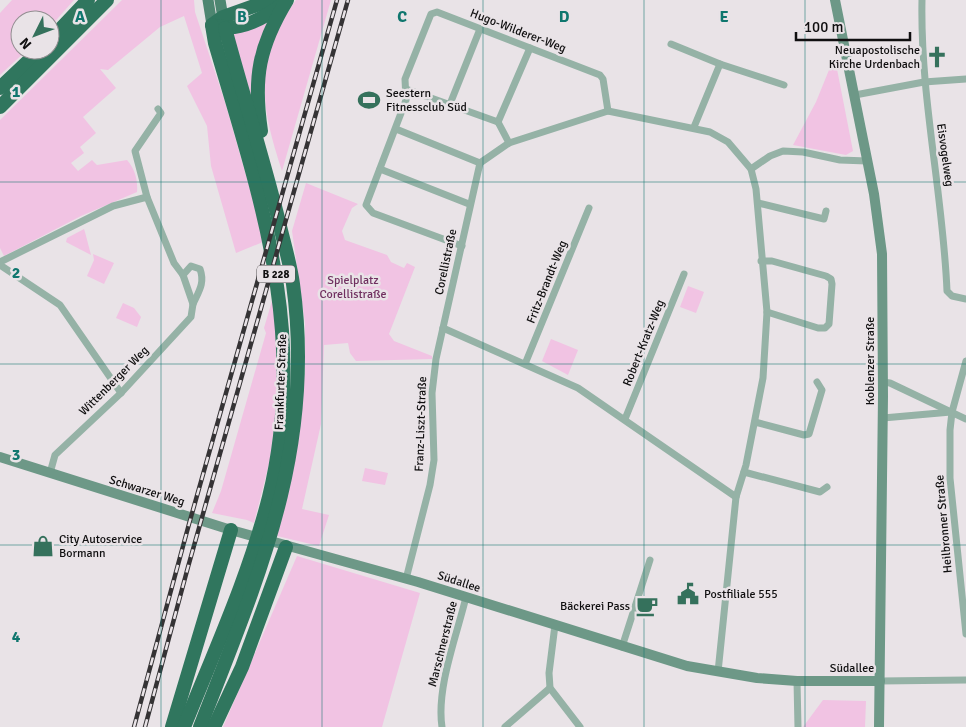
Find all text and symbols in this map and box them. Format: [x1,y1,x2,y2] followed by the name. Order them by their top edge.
[468,6,568,56] street label: Hugo-Wilderer-Weg
[75,7,86,27] text: A
[237,7,247,27] text: B
[397,7,407,27] text: C
[559,7,570,27] text: D
[719,7,729,27] text: E
[10,10,60,60] north arrow
[796,10,910,42] scale bar
[804,18,844,36] text: 100 m
[16,34,35,53] text: N
[829,43,920,72] place label: Neuapostolische Kirche Urdenbach
[924,44,950,70] church icon: Neuapostolische Kirche Urdenbach
[12,82,21,102] text: 1
[386,86,467,115] place label: Seestern Fitnessclub Süd
[356,87,382,113] sports icon: Seestern Fitnessclub Süd
[933,123,957,187] street label: Eisvogelweg
[432,228,460,296] street label: Corellistraße
[523,238,571,326] street label: Fritz-Brandt-Weg
[12,263,20,283] text: 2
[257,266,295,282] road number: B 228
[319,273,387,302] park label: Spielplatz Corellistraße
[620,298,668,388] street label: Robert-Kratz-Weg
[863,317,878,405] street label: Koblenzer Straße
[272,334,290,430] street label: Frankfurter Straße
[76,343,152,419] street label: Wittenberger Weg
[412,376,430,472] street label: Franz-Liszt-Straße
[12,445,20,465] text: 3
[107,472,187,510] street label: Schwarzer Weg
[932,474,956,574] street label: Heilbronner Straße
[59,532,142,561] place label: City Autoservice Bormann
[30,533,56,559] shop icon: City Autoservice Bormann
[436,568,482,596] street label: Südallee
[675,581,701,607] public building icon: Postfiliale 555
[704,587,778,602] place label: Postfiliale 555
[634,593,660,619] cafe icon: Bäckerei Pass
[425,599,461,689] street label: Marschnerstraße
[560,599,630,614] place label: Bäckerei Pass
[12,627,21,647] text: 4
[830,661,874,676] street label: Südallee

